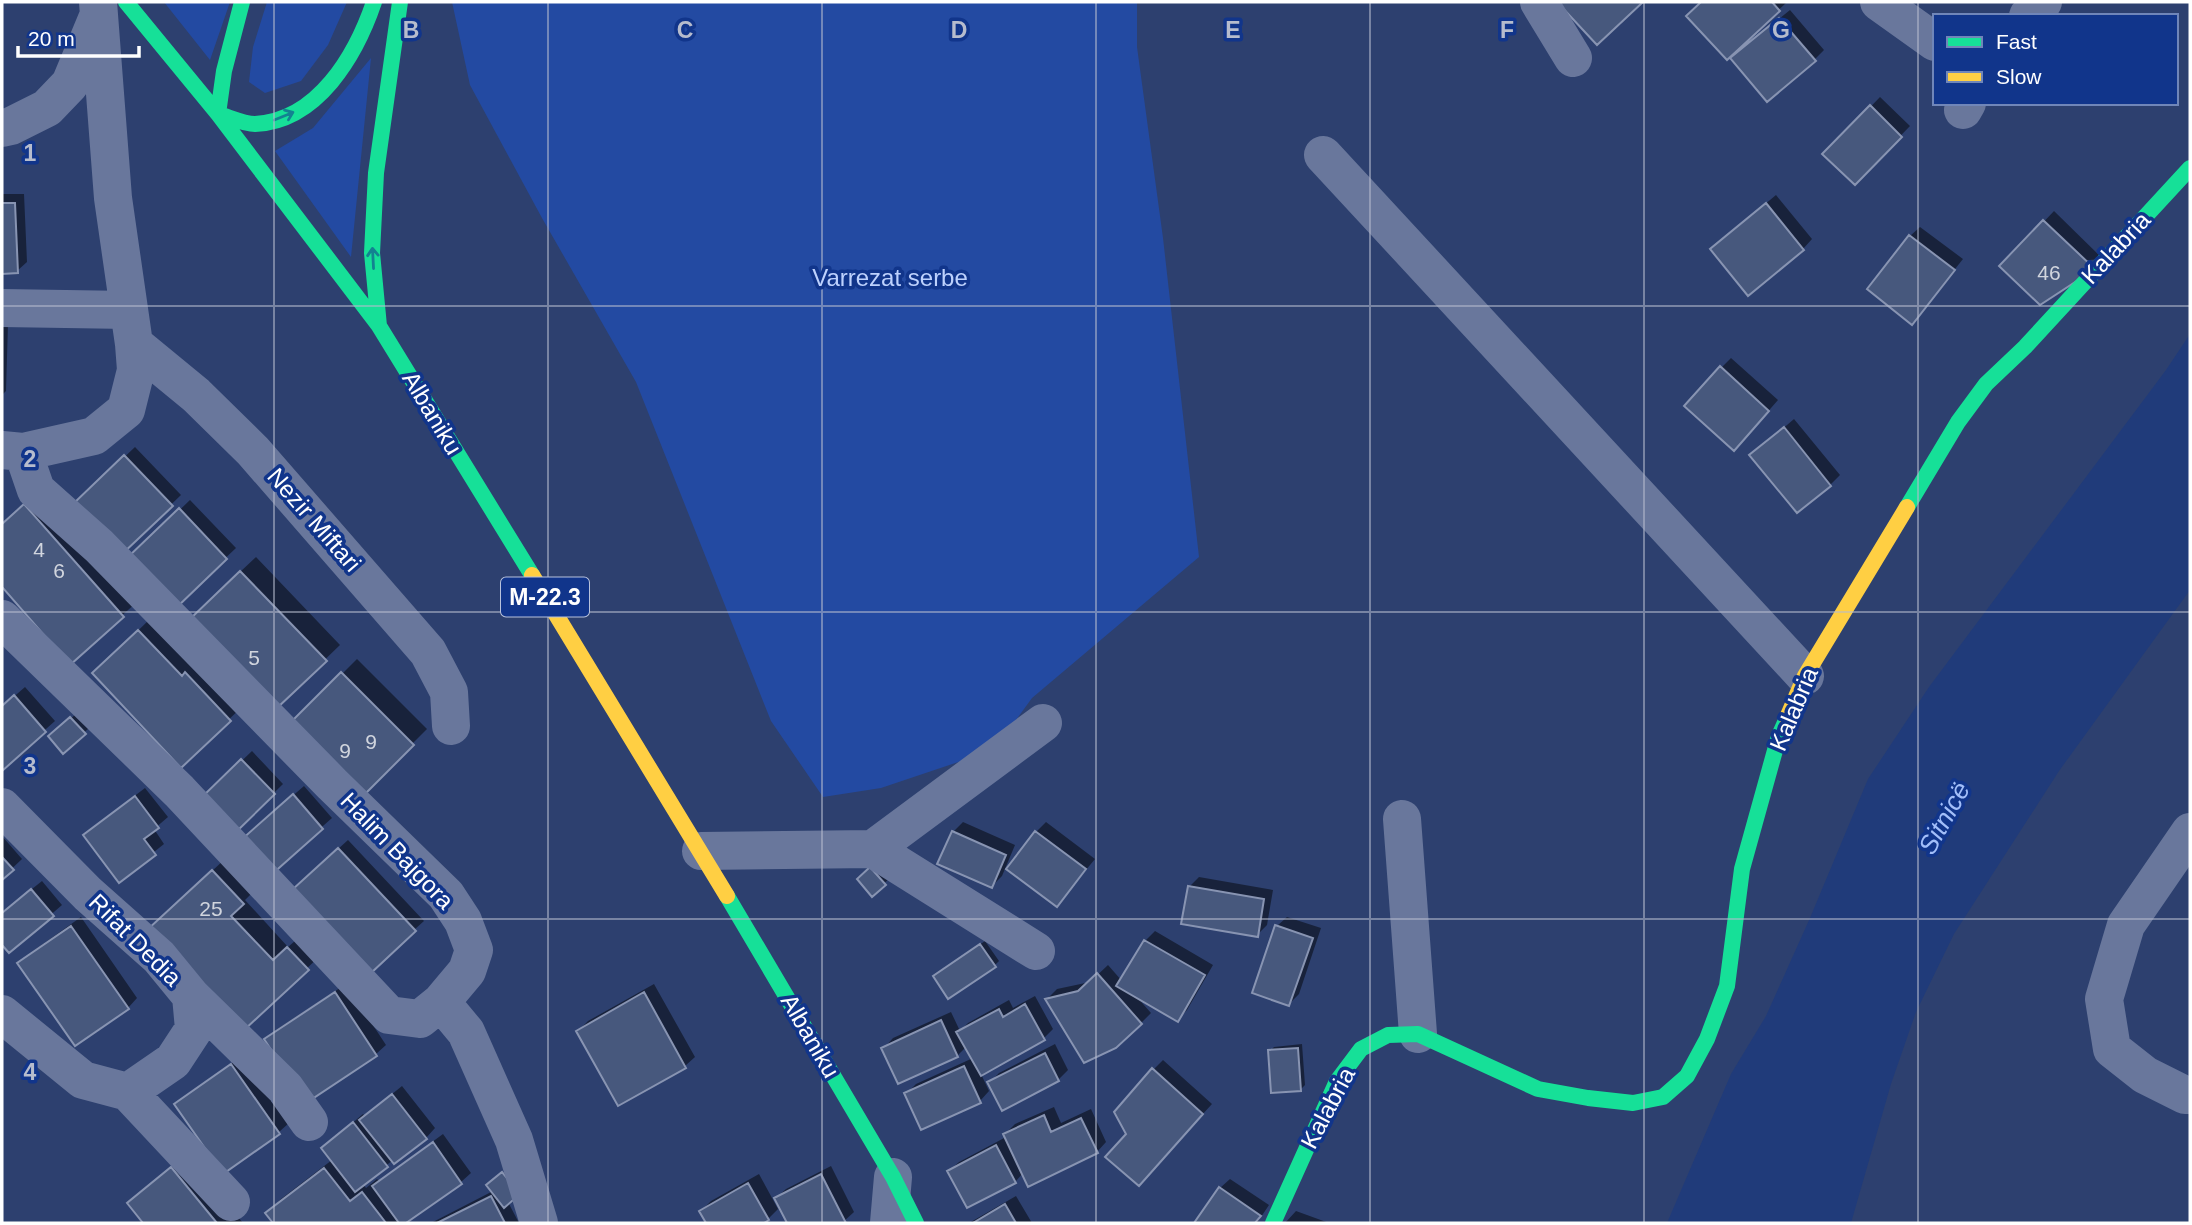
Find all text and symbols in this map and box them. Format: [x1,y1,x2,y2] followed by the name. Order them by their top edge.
[18,14,138,58] scale bar
[1933,14,2178,105] legend
[403,17,419,43] text: B
[677,17,693,43] text: C
[951,17,967,43] text: D
[1225,17,1241,43] text: E
[1500,17,1514,43] text: F
[1772,17,1790,43] text: G
[28,27,75,50] text: 20 m
[1996,30,2037,53] text: Fast
[1996,65,2042,88] text: Slow
[273,108,294,121] one-way arrow
[24,140,37,166] text: 1
[2076,206,2156,289] street label: Kalabria
[367,247,380,270] one-way arrow
[2037,261,2061,284] house number: 46
[812,264,968,291] park label: Varrezat serbe
[397,366,468,459] street label: Albaniku
[24,446,36,472] text: 2
[262,463,367,577] street label: Nezir Miftari
[33,538,45,561] house number: 4
[53,559,65,582] house number: 6
[501,578,589,617] road number: M-22.3
[248,646,260,669] house number: 5
[1764,662,1823,755] street label: Kalabria
[365,730,377,753] house number: 9
[339,739,351,762] house number: 9
[24,753,36,779] text: 3
[1912,777,1976,859] water label: Sitnicë
[335,787,460,915] street label: Halim Bajgora
[84,888,187,992] street label: Rifat Dedia
[199,897,223,920] house number: 25
[776,989,845,1082] street label: Albaniku
[24,1059,37,1085] text: 4
[1295,1062,1360,1153] street label: Kalabria

